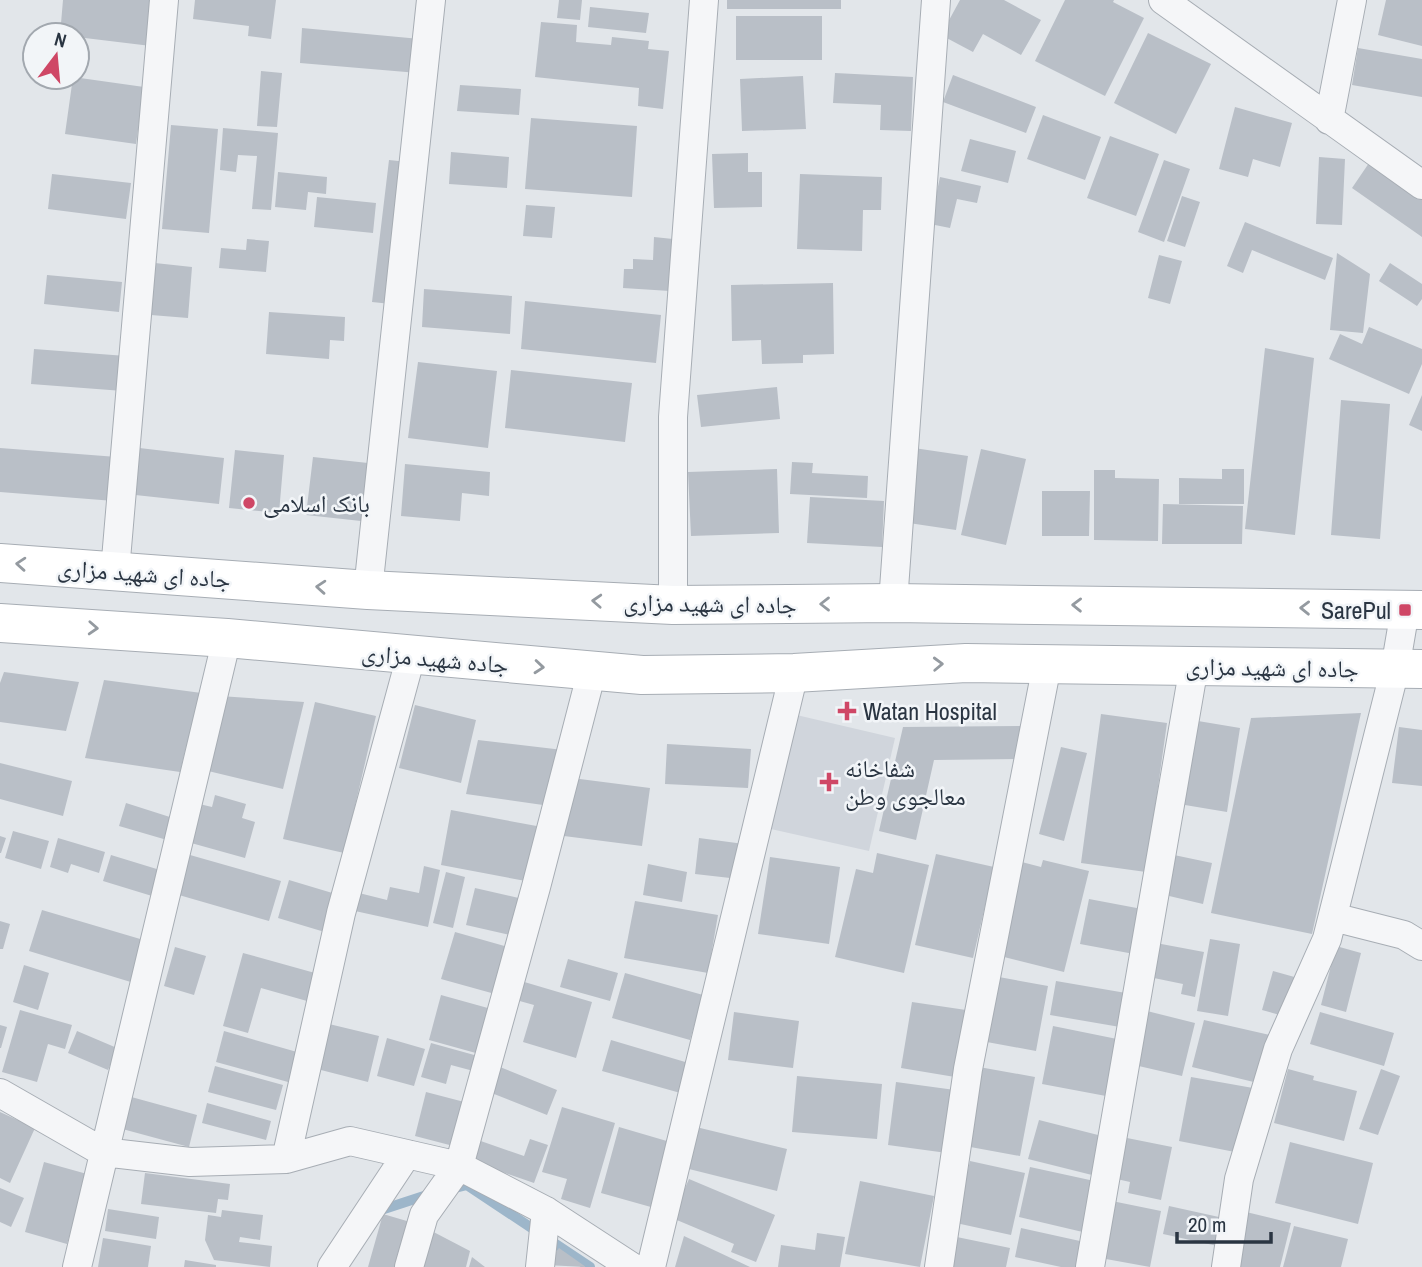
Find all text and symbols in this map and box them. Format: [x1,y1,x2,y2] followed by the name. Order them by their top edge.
[21,21,91,91] north arrow
[52,26,70,54] text: N
[263,487,370,519] place label: بانک اسلامی
[241,495,257,511] marker: بانک اسلامی
[56,551,232,595] street label: جاده ای شهید مزاری
[15,557,26,572] one-way arrow
[315,580,326,595] one-way arrow
[623,585,797,621] street label: جاده ای شهید مزاری
[592,594,603,609] one-way arrow
[1321,594,1391,626] place label: SarePul
[819,596,830,612] one-way arrow
[1072,597,1082,613] one-way arrow
[1299,600,1310,616] one-way arrow
[1397,602,1413,618] marker: SarePul
[87,620,98,635] one-way arrow
[360,636,510,680] street label: جاده شهید مزاری
[1185,649,1359,685] street label: جاده ای شهید مزاری
[932,656,943,671] one-way arrow
[534,659,545,674] one-way arrow
[863,695,997,727] place label: Watan Hospital
[837,701,857,721] marker: Watan Hospital
[845,752,966,812] place label: شفاخانه معالجوی وطن
[819,772,839,792] marker: شفاخانه معالجوی وطن
[1177,1200,1272,1244] scale bar
[1188,1210,1226,1239] text: 20 m

